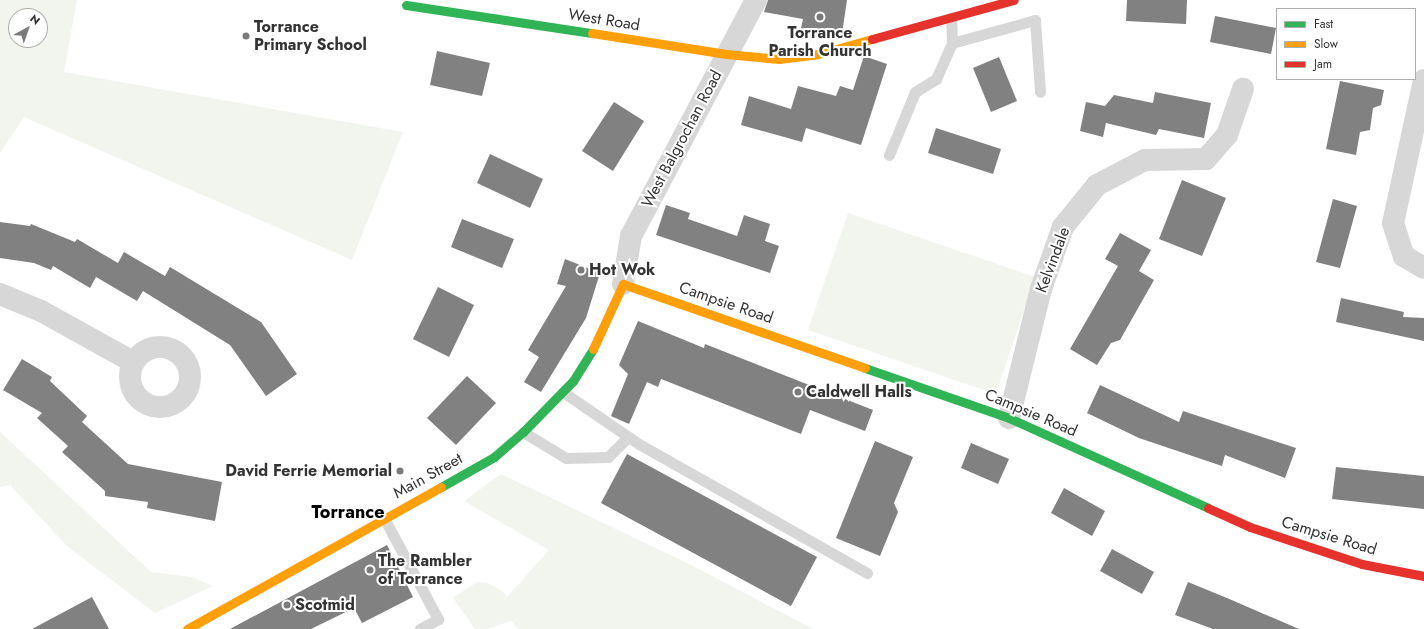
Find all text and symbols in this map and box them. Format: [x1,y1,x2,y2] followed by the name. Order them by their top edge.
[567,5,641,35] street label: West Road
[8,8,48,48] north arrow
[1276,8,1416,80] legend
[27,11,44,29] text: N
[815,12,825,22] marker: Torrance Parish Church
[1314,15,1333,33] text: Fast
[254,17,367,55] place label: Torrance Primary School
[768,23,872,61] place label: Torrance Parish Church
[241,31,251,41] marker: Torrance Primary School
[1314,35,1338,53] text: Slow
[1314,55,1332,73] text: Jam
[638,67,726,211] street label: West Balgrochan Road
[1032,224,1074,296] street label: Kelvindale
[589,260,655,280] place label: Hot Wok
[576,265,586,275] marker: Hot Wok
[676,278,776,328] street label: Campsie Road
[806,382,912,402] place label: Caldwell Halls
[982,385,1080,441] street label: Campsie Road
[793,387,803,397] marker: Caldwell Halls
[390,449,466,503] street label: Main Street
[225,461,392,481] place label: David Ferrie Memorial
[395,466,405,476] marker: David Ferrie Memorial
[312,501,384,523] district label: Torrance
[1279,512,1379,560] street label: Campsie Road
[378,551,472,589] place label: The Rambler of Torrance
[365,565,375,575] marker: The Rambler of Torrance
[295,595,355,615] place label: Scotmid
[282,600,292,610] marker: Scotmid

